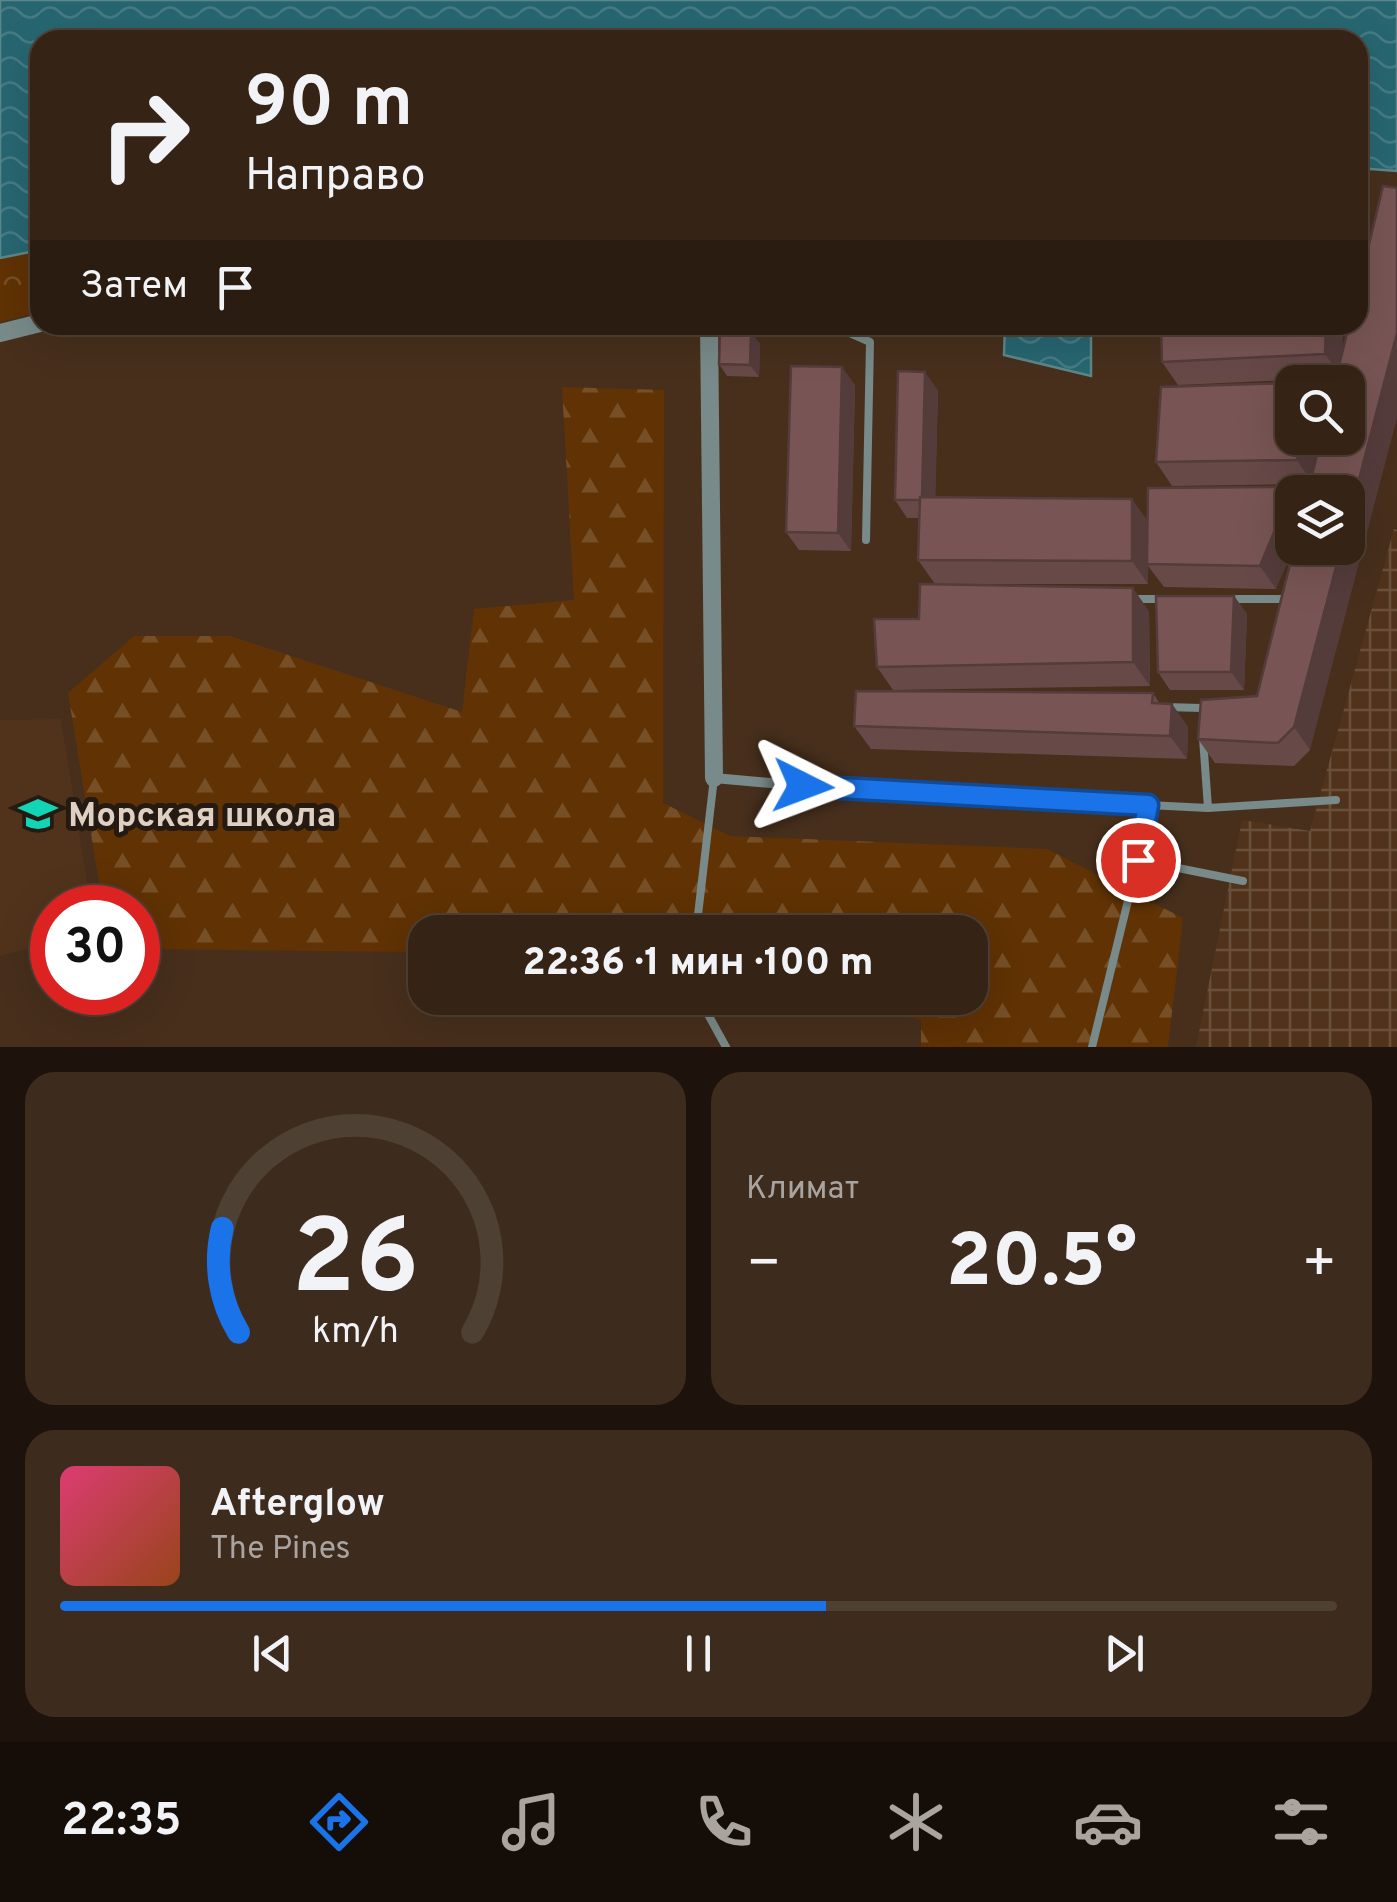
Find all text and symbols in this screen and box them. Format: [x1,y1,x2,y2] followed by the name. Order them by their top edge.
[245,62,413,151] text: 90 m
[80,70,210,200] icon: right
[245,149,426,206] text: Направо
[208,260,263,315] icon: arrive
[80,263,188,312] text: Затем
[1275,365,1365,565] map controls
[1275,365,1365,455] button: search
[1275,475,1365,565] button: layers
[751,734,855,838] position arrow
[17,793,59,835] school or university icon: Морская школа
[68,795,336,839] place label: Морская школа
[1096,818,1181,903] pin
[1111,833,1166,888] icon: arrive
[30,885,160,1015] speed limit sign: 30
[523,940,873,989] text: 22:36 · 1 мин · 100 m
[746,1170,859,1210] text: Климат
[292,1198,419,1330] text: 26
[946,1218,1137,1313] text: 20.5°
[746,1231,781,1301] text: −
[1302,1231,1337,1301] text: +
[312,1310,399,1356] text: km/h
[210,1481,385,1530] text: Afterglow
[210,1530,351,1570] text: The Pines
[245,1626,300,1681] icon: previous
[671,1626,726,1681] icon: pause
[1097,1626,1152,1681] icon: next
[304,1787,374,1857] icon: directions
[496,1787,566,1857] icon: music
[689,1787,759,1857] icon: phone
[881,1787,951,1857] icon: climate
[1073,1787,1143,1857] icon: car
[1266,1787,1336,1857] icon: filters
[61,1794,182,1851] text: 22:35

